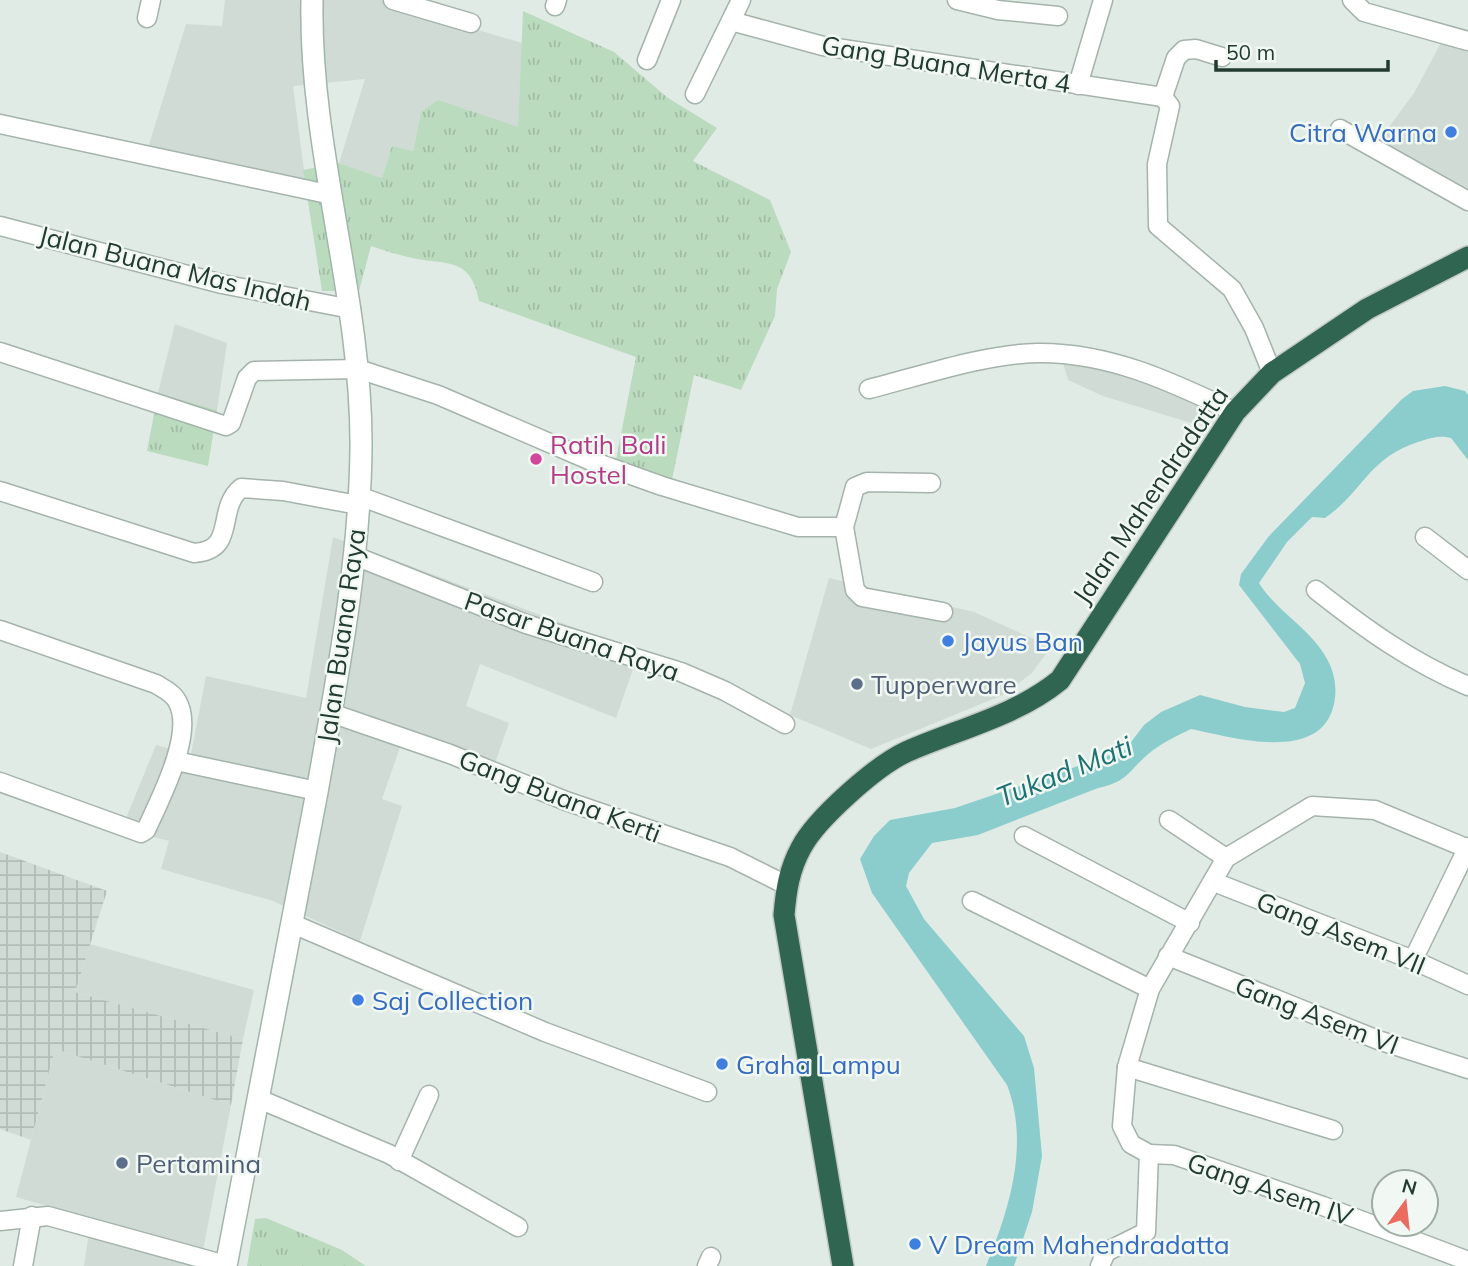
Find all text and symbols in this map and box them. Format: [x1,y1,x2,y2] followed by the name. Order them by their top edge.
[819,28,1073,100] street label: Gang Buana Merta 4
[1216,28,1388,72] scale bar
[1226,39,1275,65] text: 50 m
[1289,116,1437,149] place label: Citra Warna
[1443,124,1459,140] marker: Citra Warna
[35,218,315,318] street label: Jalan Buana Mas Indah
[1065,380,1235,610] street label: Jalan Mahendradatta
[550,428,667,491] place label: Ratih Bali Hostel
[528,451,544,467] marker: Ratih Bali Hostel
[310,527,372,745] street label: Jalan Buana Raya
[460,584,684,688] street label: Pasar Buana Raya
[962,625,1083,658] place label: Jayus Ban
[940,633,956,649] marker: Jayus Ban
[871,668,1017,701] place label: Tupperware
[849,676,865,692] marker: Tupperware
[991,728,1137,814] water label: Tukad Mati
[454,742,666,850] street label: Gang Buana Kerti
[1252,884,1430,982] street label: Gang Asem VII
[1230,969,1404,1061] street label: Gang Asem VI
[372,984,533,1017] place label: Saj Collection
[350,992,366,1008] marker: Saj Collection
[736,1048,901,1081] place label: Graha Lampu
[714,1056,730,1072] marker: Graha Lampu
[1183,1145,1358,1233] street label: Gang Asem IV
[136,1147,261,1180] place label: Pertamina
[114,1155,130,1171] marker: Pertamina
[1370,1168,1440,1238] north arrow
[1399,1173,1419,1200] text: N
[929,1228,1230,1261] place label: V Dream Mahendradatta
[907,1236,923,1252] marker: V Dream Mahendradatta

